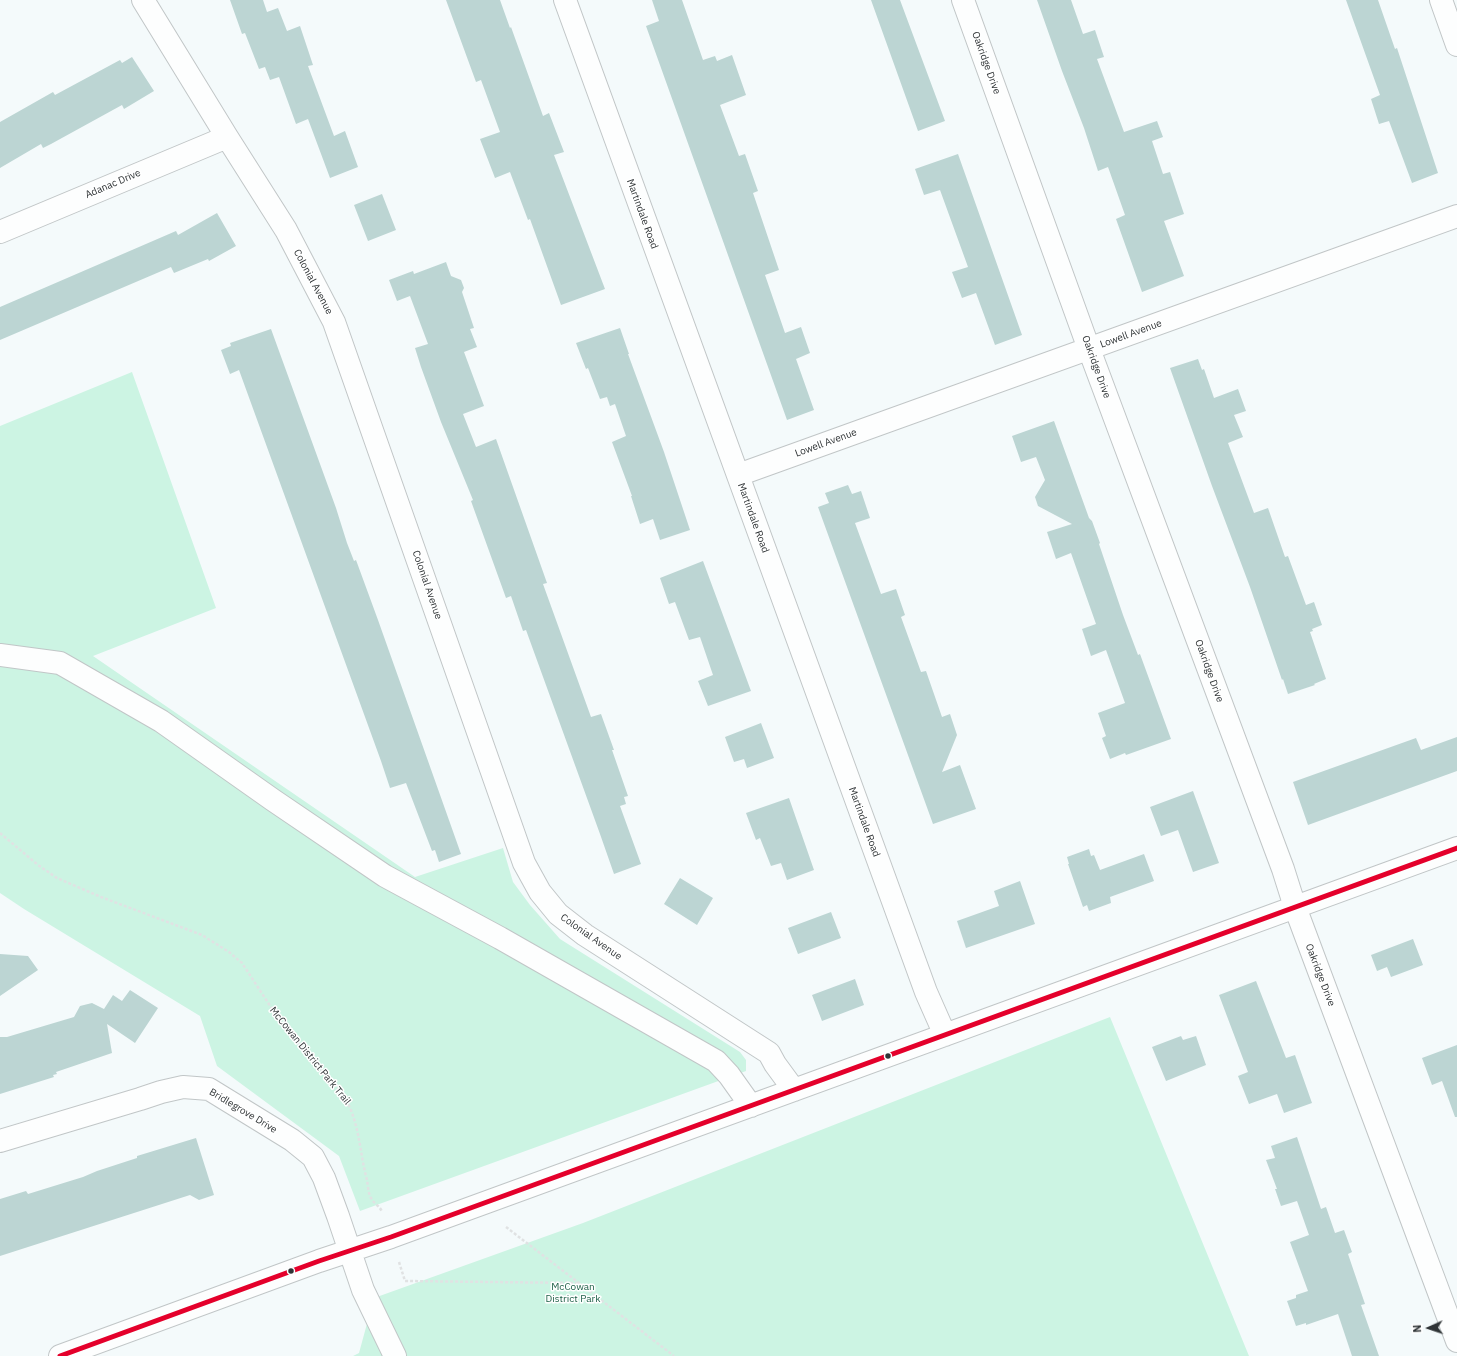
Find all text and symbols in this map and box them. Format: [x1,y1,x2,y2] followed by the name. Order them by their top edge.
[969,30,1003,96] street label: Oakridge Drive
[83,167,143,201] street label: Adanac Drive
[624,177,660,251] street label: Martindale Road
[291,247,335,317] street label: Colonial Avenue
[1099,317,1163,351] street label: Lowell Avenue
[1079,334,1113,400] street label: Oakridge Drive
[794,426,858,460] street label: Lowell Avenue
[735,481,771,555] street label: Martindale Road
[410,549,444,621] street label: Colonial Avenue
[1192,638,1226,704] street label: Oakridge Drive
[846,785,882,859] street label: Martindale Road
[558,911,624,963] street label: Colonial Avenue
[1303,942,1337,1008] street label: Oakridge Drive
[267,1005,353,1107] street label: McCowan District Park Trail
[883,1051,893,1061] unlabelled marker
[207,1086,279,1136] street label: Bridlegrove Drive
[286,1266,296,1276] unlabelled marker
[546,1281,600,1304] park label: McCowan District Park
[1409,1308,1449,1348] north arrow
[1410,1324,1424,1333] text: N

